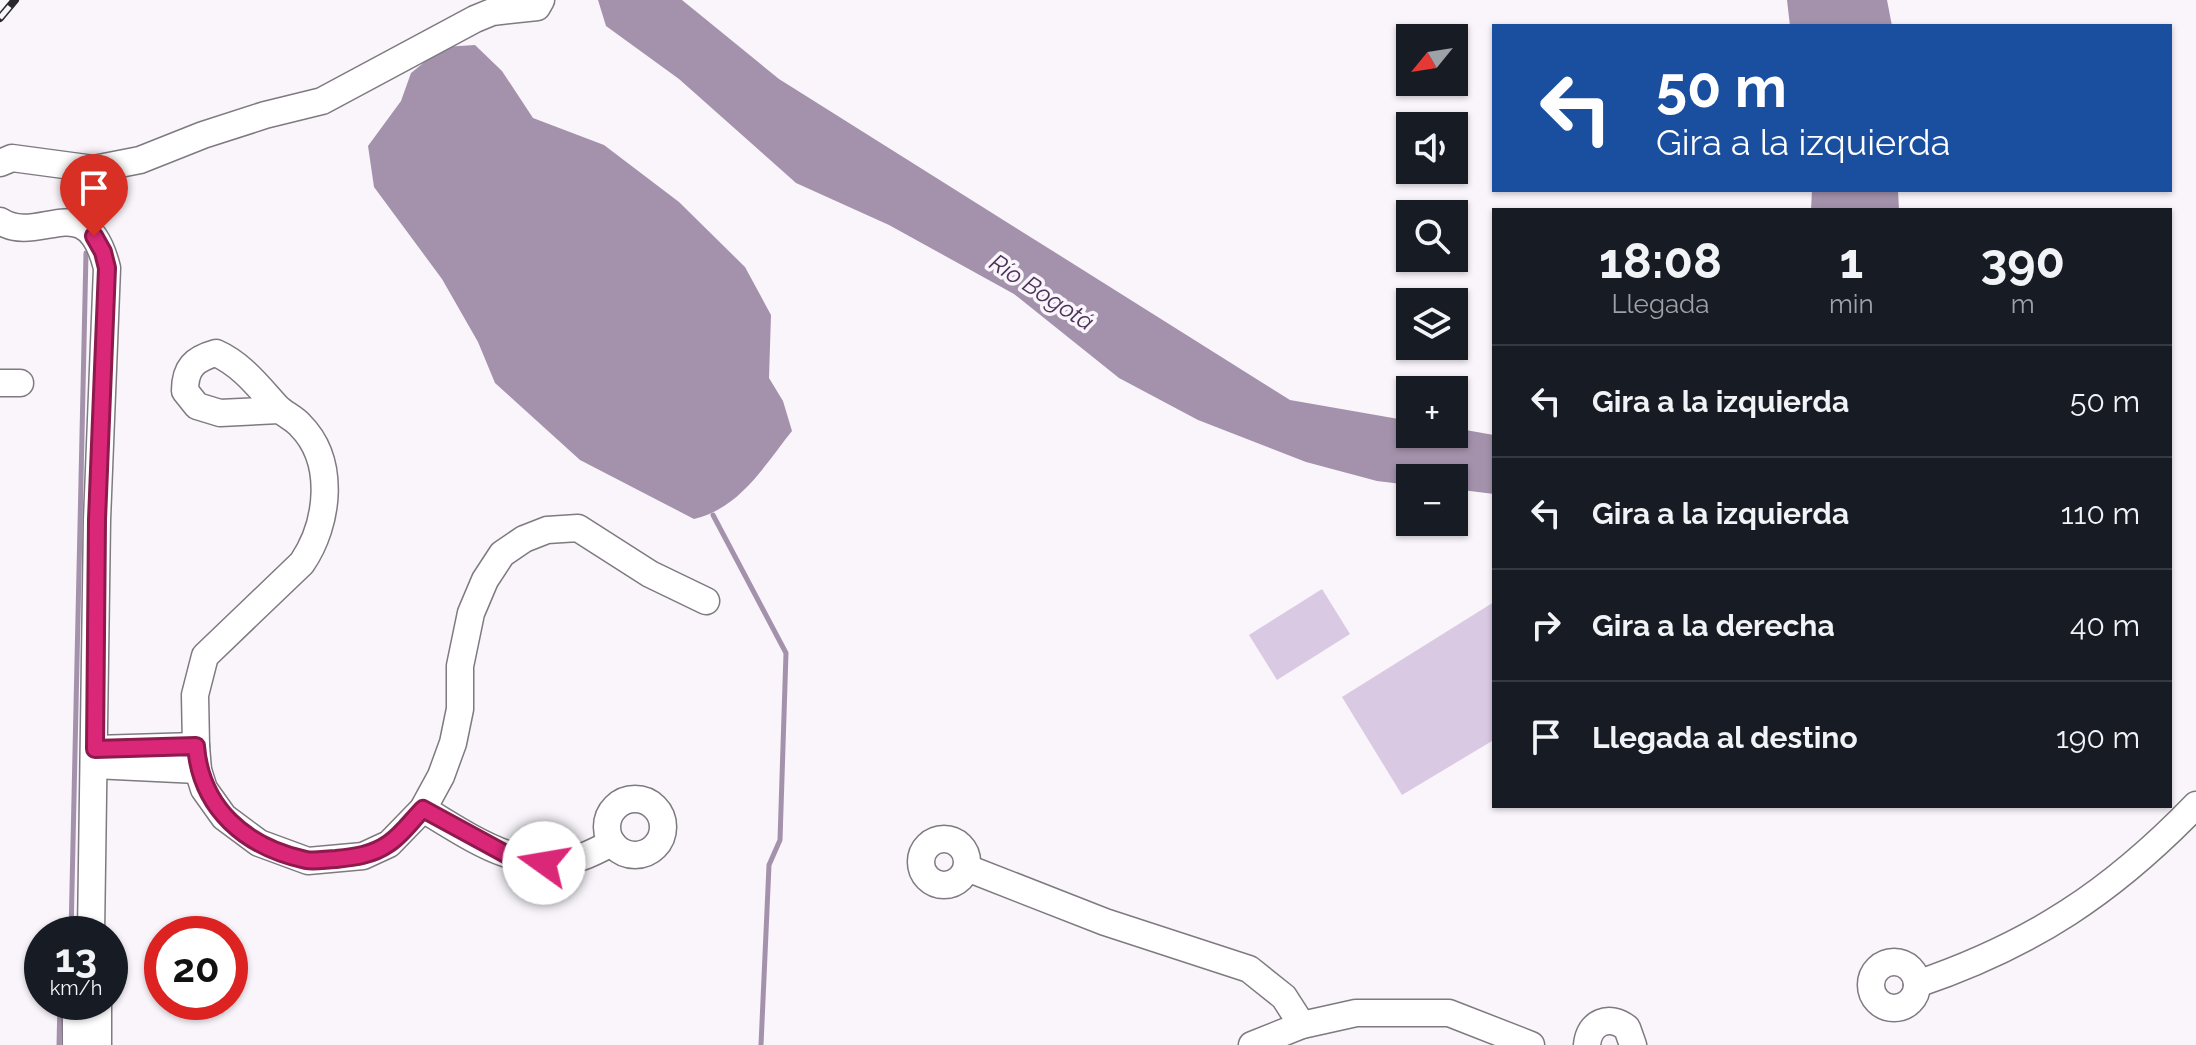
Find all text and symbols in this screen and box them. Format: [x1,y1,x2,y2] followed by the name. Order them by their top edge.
[1396,24,1468,96] north arrow
[1396,24,1468,536] map controls
[1656,54,1787,120] text: 50 m
[1524,56,1628,160] icon: left
[1396,112,1468,184] button: sound
[1656,121,1950,163] text: Gira a la izquierda
[60,154,128,236] pin
[72,166,116,210] icon: arrive
[1396,200,1468,272] button: search
[1599,233,1722,289] text: 18:08
[1839,233,1863,289] text: 1
[1981,233,2065,289] text: 390
[984,248,1100,336] water label: Río Bogotá
[1396,288,1468,360] button: layers
[1611,289,1709,319] text: Llegada
[1829,289,1874,319] text: min
[2011,289,2035,319] text: m
[1396,376,1468,448] button: +
[1524,379,1568,423] icon: left
[1592,384,1849,419] text: Gira a la izquierda
[2070,384,2140,419] text: 50 m
[1396,464,1468,536] button: −
[1524,491,1568,535] icon: left
[1592,496,1849,531] text: Gira a la izquierda
[2061,496,2140,531] text: 110 m
[1524,603,1568,647] icon: right
[1592,608,1835,643] text: Gira a la derecha
[2070,608,2140,643] text: 40 m
[1524,715,1568,759] icon: arrive
[1592,720,1858,755] text: Llegada al destino
[2056,720,2140,755] text: 190 m
[502,821,586,905] position arrow
[144,916,248,1020] speed limit sign: 20
[55,934,97,981] text: 13
[50,976,102,1000] text: km/h

